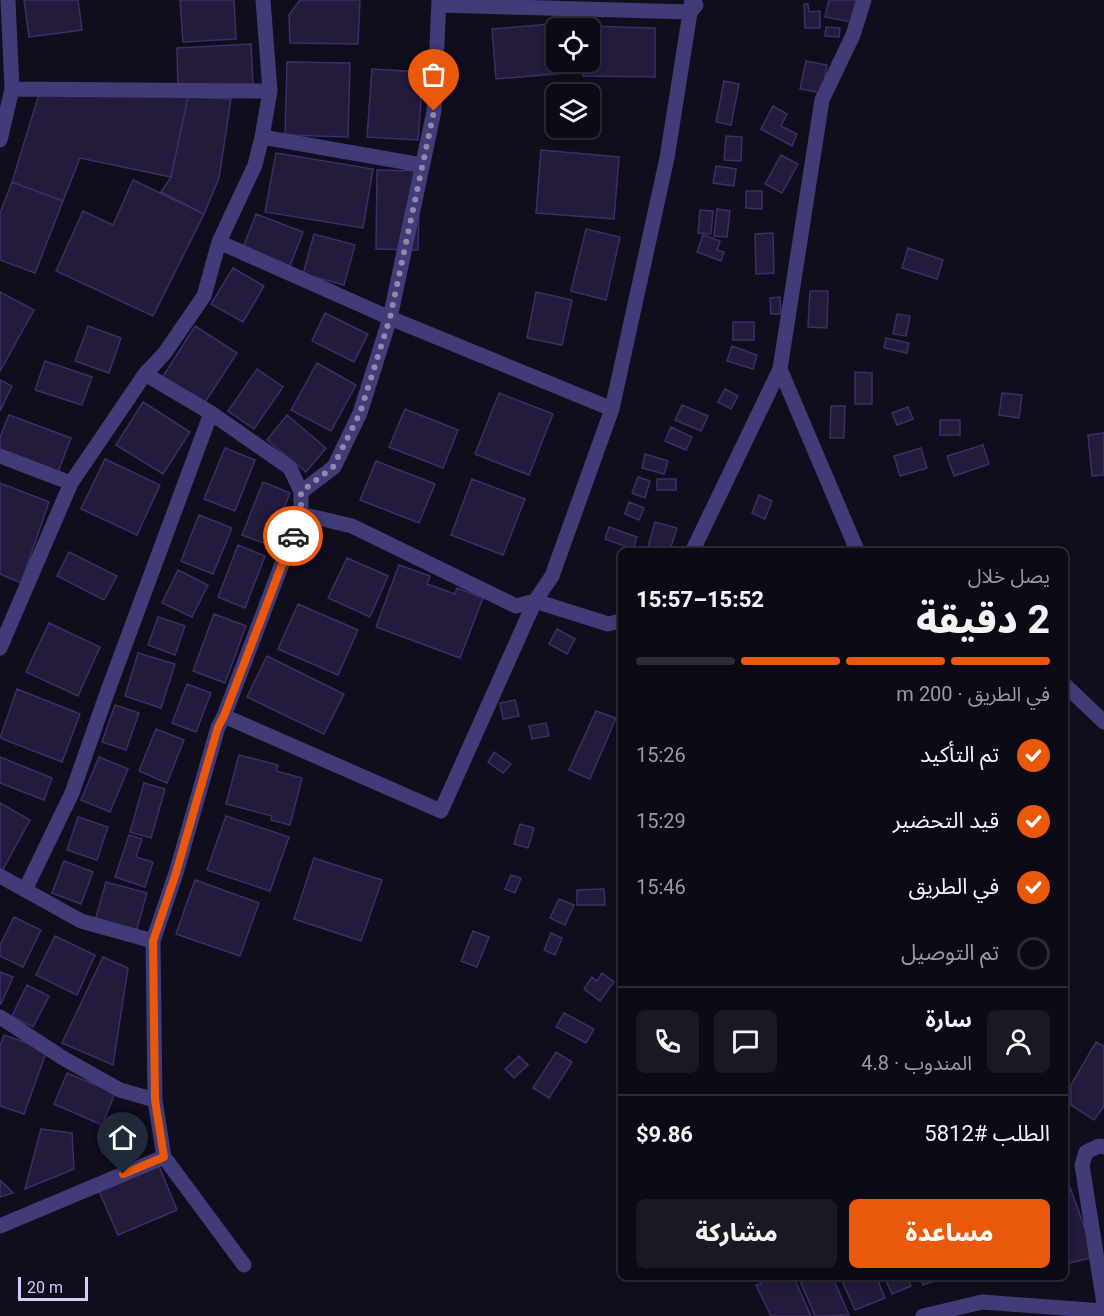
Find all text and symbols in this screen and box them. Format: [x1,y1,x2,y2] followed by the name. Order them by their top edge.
[546,18,600,138] map controls
[546,18,600,72] button: locate
[408,49,459,111] pin
[417,58,450,91] icon: bag
[546,84,600,138] button: layers
[263,506,323,566] courier
[277,520,310,553] icon: car
[968,564,1050,588] text: يصل خلال
[636,587,764,612] text: 15:52–15:57
[916,597,1050,643] text: 2 دقيقة
[896,682,1050,706] text: في الطريق · 200 m
[1017,739,1050,772] icon: check
[920,742,999,767] text: تم التأكيد
[636,743,686,767] text: 15:26
[1017,805,1050,838] icon: check
[893,808,999,833] text: قيد التحضير
[636,809,686,833] text: 15:29
[1017,871,1050,904] icon: check
[909,874,999,899] text: في الطريق
[636,875,686,899] text: 15:46
[901,940,999,965] text: تم التوصيل
[926,1007,972,1032] text: سارة
[636,1010,699,1073] button: phone
[714,1010,777,1073] button: chat
[987,1010,1050,1073] button: person
[861,1051,972,1075] text: المندوب · 4.8
[97,1112,148,1174] pin
[106,1121,139,1154] icon: home
[924,1121,1050,1146] text: الطلب #5812
[636,1122,693,1147] text: $9.86
[636,1199,837,1268] button: مشاركة
[849,1199,1050,1268] button: مساعدة
[18,1274,88,1302] scale bar
[27,1278,63,1297] text: 20 m

